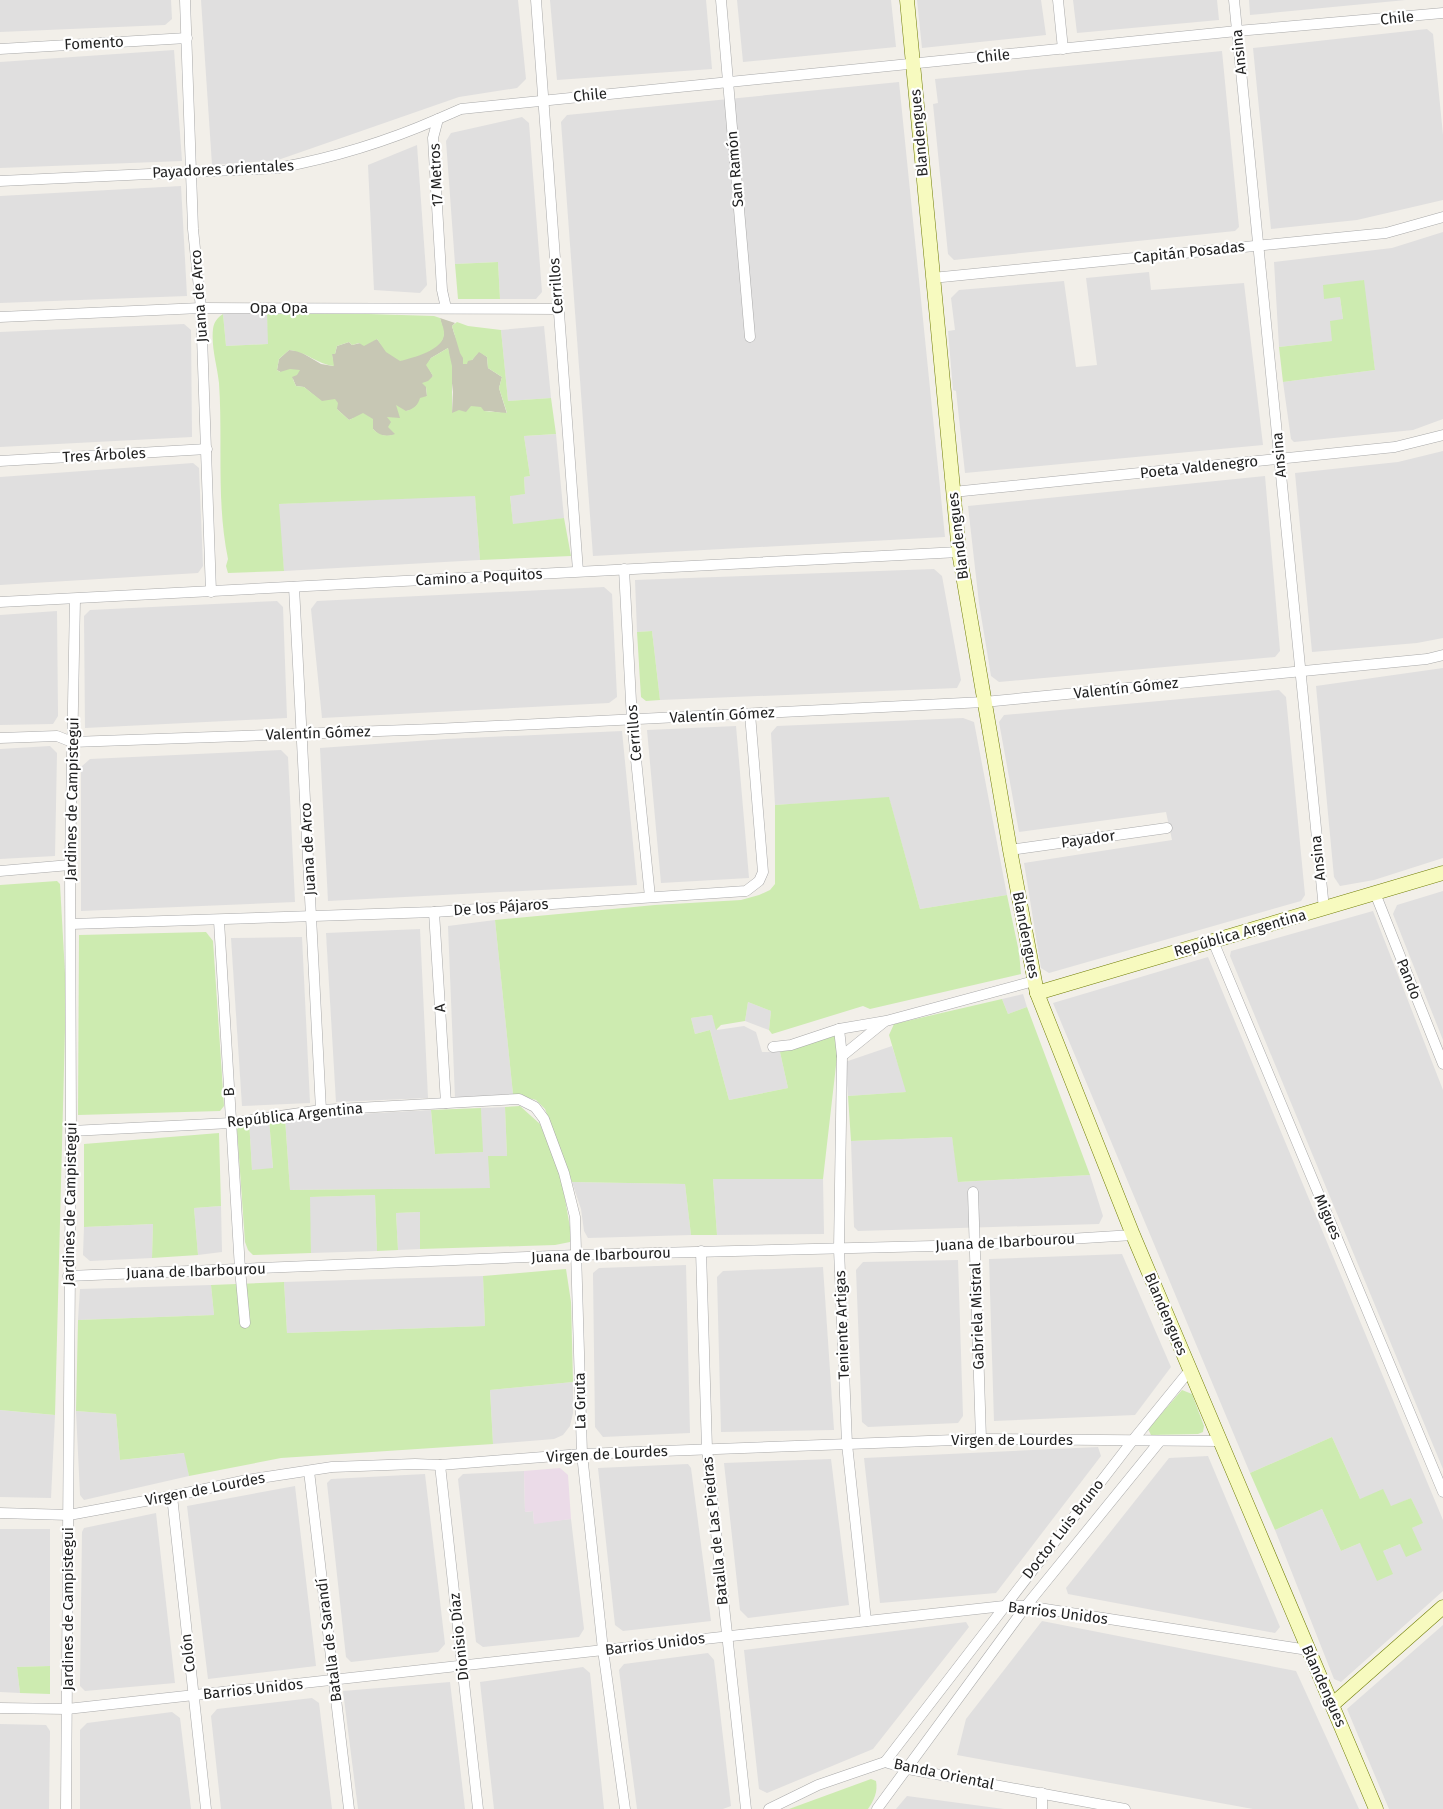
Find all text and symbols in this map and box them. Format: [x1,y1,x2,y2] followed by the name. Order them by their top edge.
[1379,7,1415,29] street label: Chile
[1228,28,1250,76] street label: Ansina
[64,32,124,54] street label: Fomento
[975,45,1011,67] street label: Chile
[572,84,608,106] street label: Chile
[906,88,932,178] street label: Blandengues
[723,130,747,208] street label: San Ramón
[425,143,447,207] street label: 17 Metros
[152,156,294,182] street label: Payadores orientales
[1132,237,1246,267] street label: Capitán Posadas
[187,249,211,343] street label: Juana de Arco
[545,257,567,315] street label: Cerrillos
[250,299,308,317] street label: Opa Opa
[1268,432,1290,478] street label: Ansina
[62,444,146,466] street label: Tres Árboles
[1139,452,1259,482] street label: Poeta Valdenegro
[944,491,972,581] street label: Blandengues
[415,565,543,589] street label: Camino a Poquitos
[1073,674,1180,702] street label: Valentín Gómez
[669,703,775,727] street label: Valentín Gómez
[623,704,645,762] street label: Cerrillos
[62,717,82,881] street label: Jardines de Campistegui
[265,722,371,744] street label: Valentín Gómez
[297,802,319,896] street label: Juana de Arco
[1060,826,1117,852] street label: Payador
[1307,834,1329,882] street label: Ansina
[1009,890,1043,980] street label: Blandengues
[453,895,549,919] street label: De los Pájaros
[1172,906,1308,960] street label: República Argentina
[1393,956,1425,1002] street label: Pando
[431,1003,449,1013] street label: A
[220,1087,238,1097] street label: B
[226,1099,364,1131] street label: República Argentina
[60,1122,80,1286] street label: Jardines de Campistegui
[1310,1192,1346,1242] street label: Migues
[935,1229,1075,1255] street label: Juana de Ibarbourou
[531,1244,671,1266] street label: Juana de Ibarbourou
[126,1260,266,1282] street label: Juana de Ibarbourou
[966,1262,988,1370] street label: Gabriela Mistral
[831,1270,853,1380] street label: Teniente Artigas
[1141,1270,1191,1358] street label: Blandengues
[571,1372,589,1430] street label: La Gruta
[951,1431,1073,1449] street label: Virgen de Lourdes
[546,1442,668,1466] street label: Virgen de Lourdes
[698,1456,732,1606] street label: Batalla de Las Piedras
[143,1469,267,1509] street label: Virgen de Lourdes
[1018,1476,1108,1582] street label: Doctor Luis Bruno
[59,1527,77,1691] street label: Jardines de Campistegui
[312,1577,346,1703] street label: Batalla de Sarandí
[445,1592,473,1682] street label: Dionisio Díaz
[1007,1598,1109,1628] street label: Barrios Unidos
[604,1629,706,1659] street label: Barrios Unidos
[177,1633,199,1673] street label: Colón
[1298,1642,1350,1730] street label: Blandengues
[202,1675,304,1703] street label: Barrios Unidos
[892,1755,996,1794] street label: Banda Oriental

